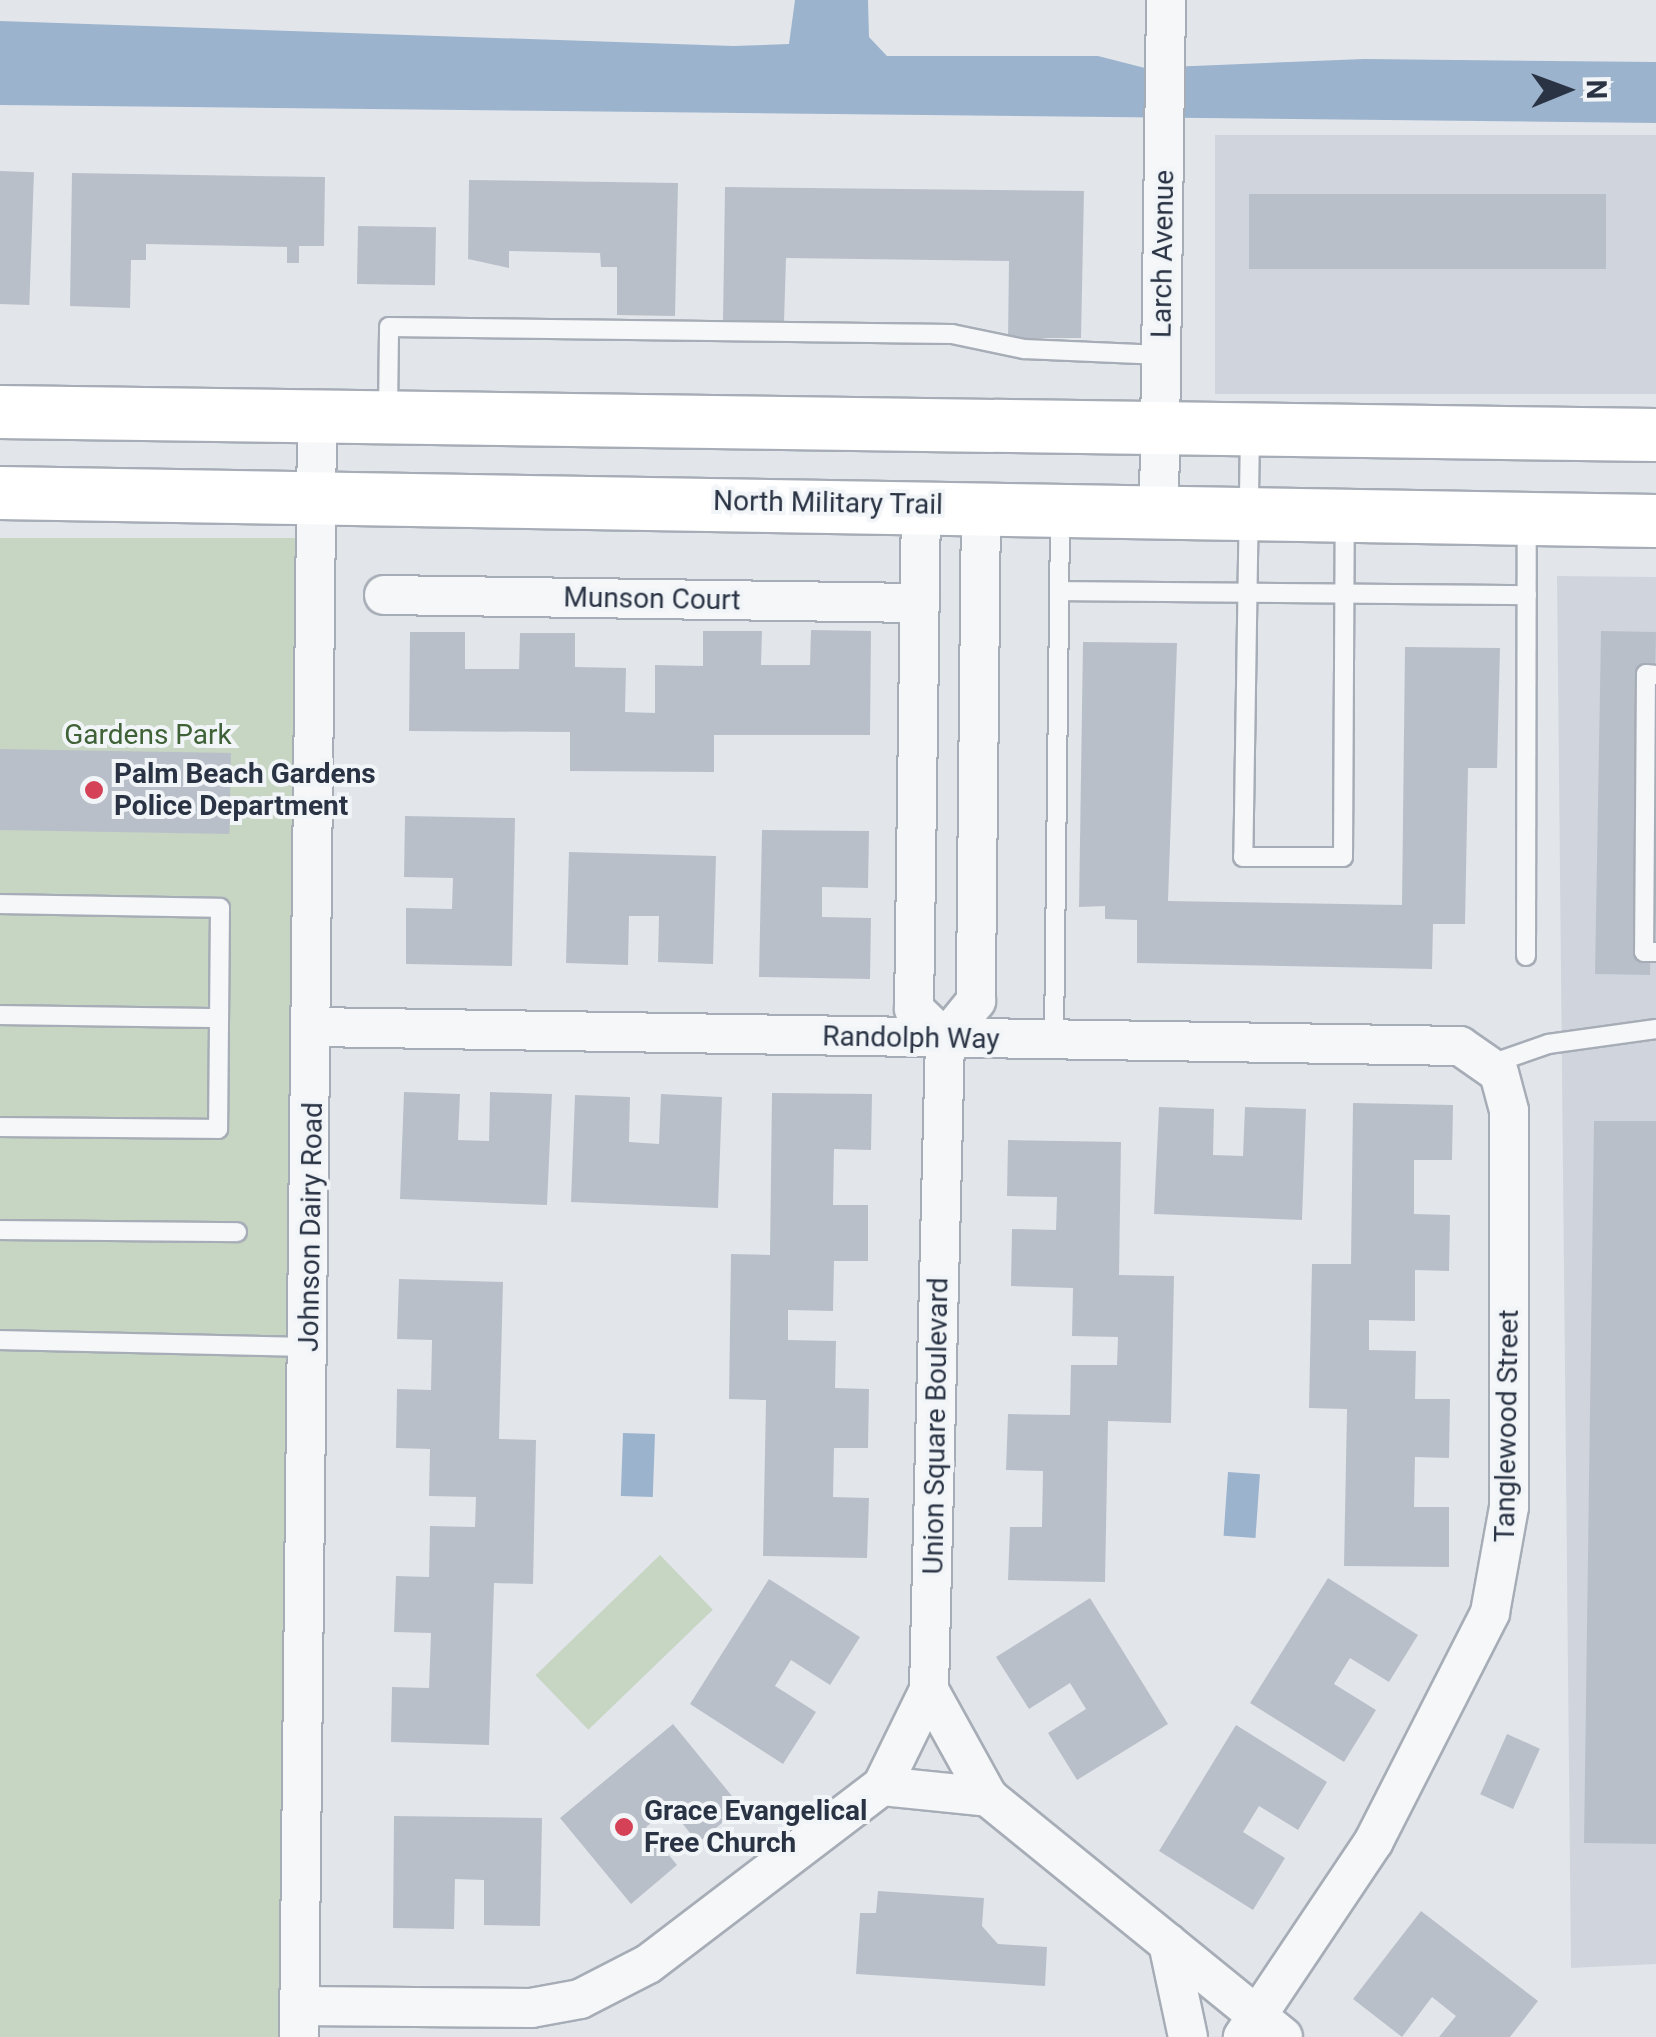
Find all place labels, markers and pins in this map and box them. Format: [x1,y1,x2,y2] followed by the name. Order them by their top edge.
[114,757,376,823] place label: Palm Beach Gardens Police Department
[83,779,105,801] marker: Palm Beach Gardens Police Department
[644,1794,868,1860] place label: Grace Evangelical Free Church
[613,1816,635,1838] marker: Grace Evangelical Free Church

